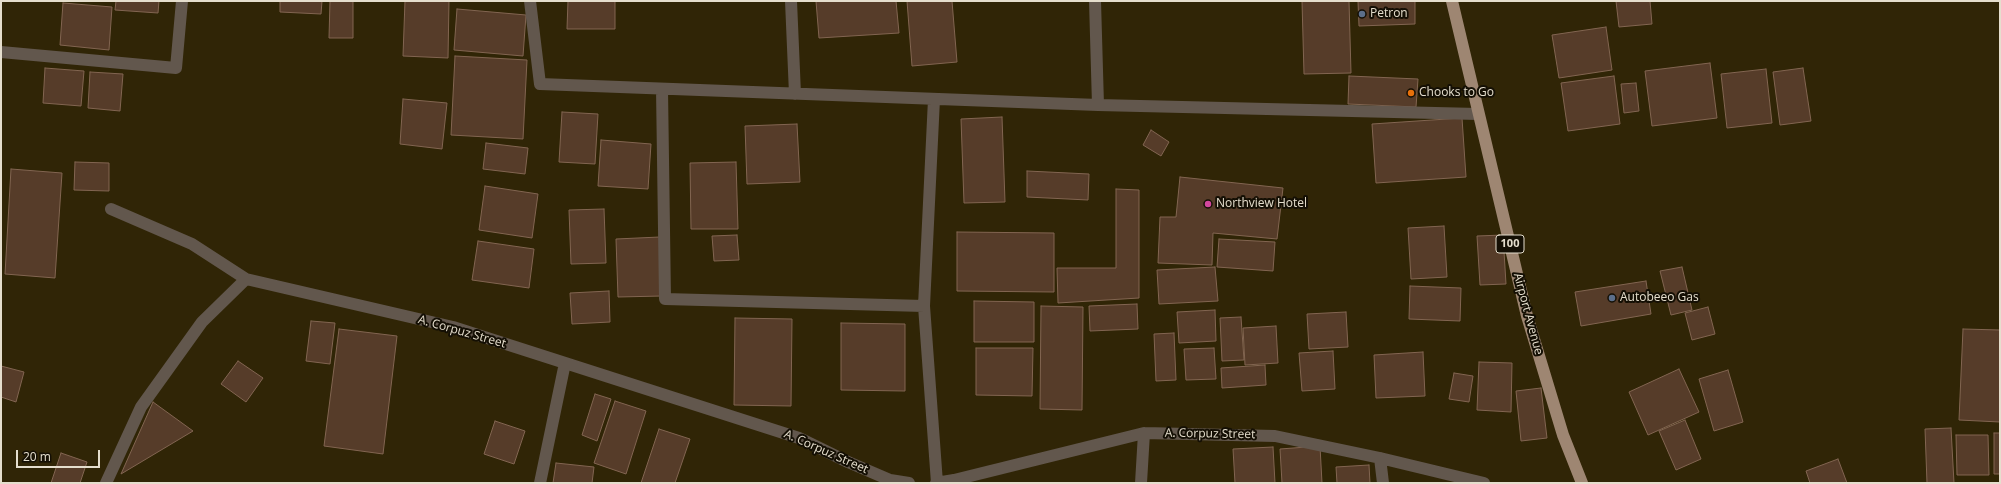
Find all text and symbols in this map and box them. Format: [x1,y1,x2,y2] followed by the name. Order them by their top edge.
[1370,7,1408,21] place label: Petron
[1357,9,1367,19] marker: Petron
[1419,86,1494,100] place label: Chooks to Go
[1406,88,1416,98] marker: Chooks to Go
[1216,197,1307,211] place label: Northview Hotel
[1203,199,1213,209] marker: Northview Hotel
[1496,235,1524,253] road number: 100
[1510,271,1546,357] street label: Airport Avenue
[1620,291,1699,305] place label: Autobeeo Gas
[1607,293,1617,303] marker: Autobeeo Gas
[417,313,507,351] street label: A. Corpuz Street
[1165,426,1255,442] street label: A. Corpuz Street
[782,427,870,477] street label: A. Corpuz Street
[18,442,102,468] scale bar
[23,448,51,465] text: 20 m

